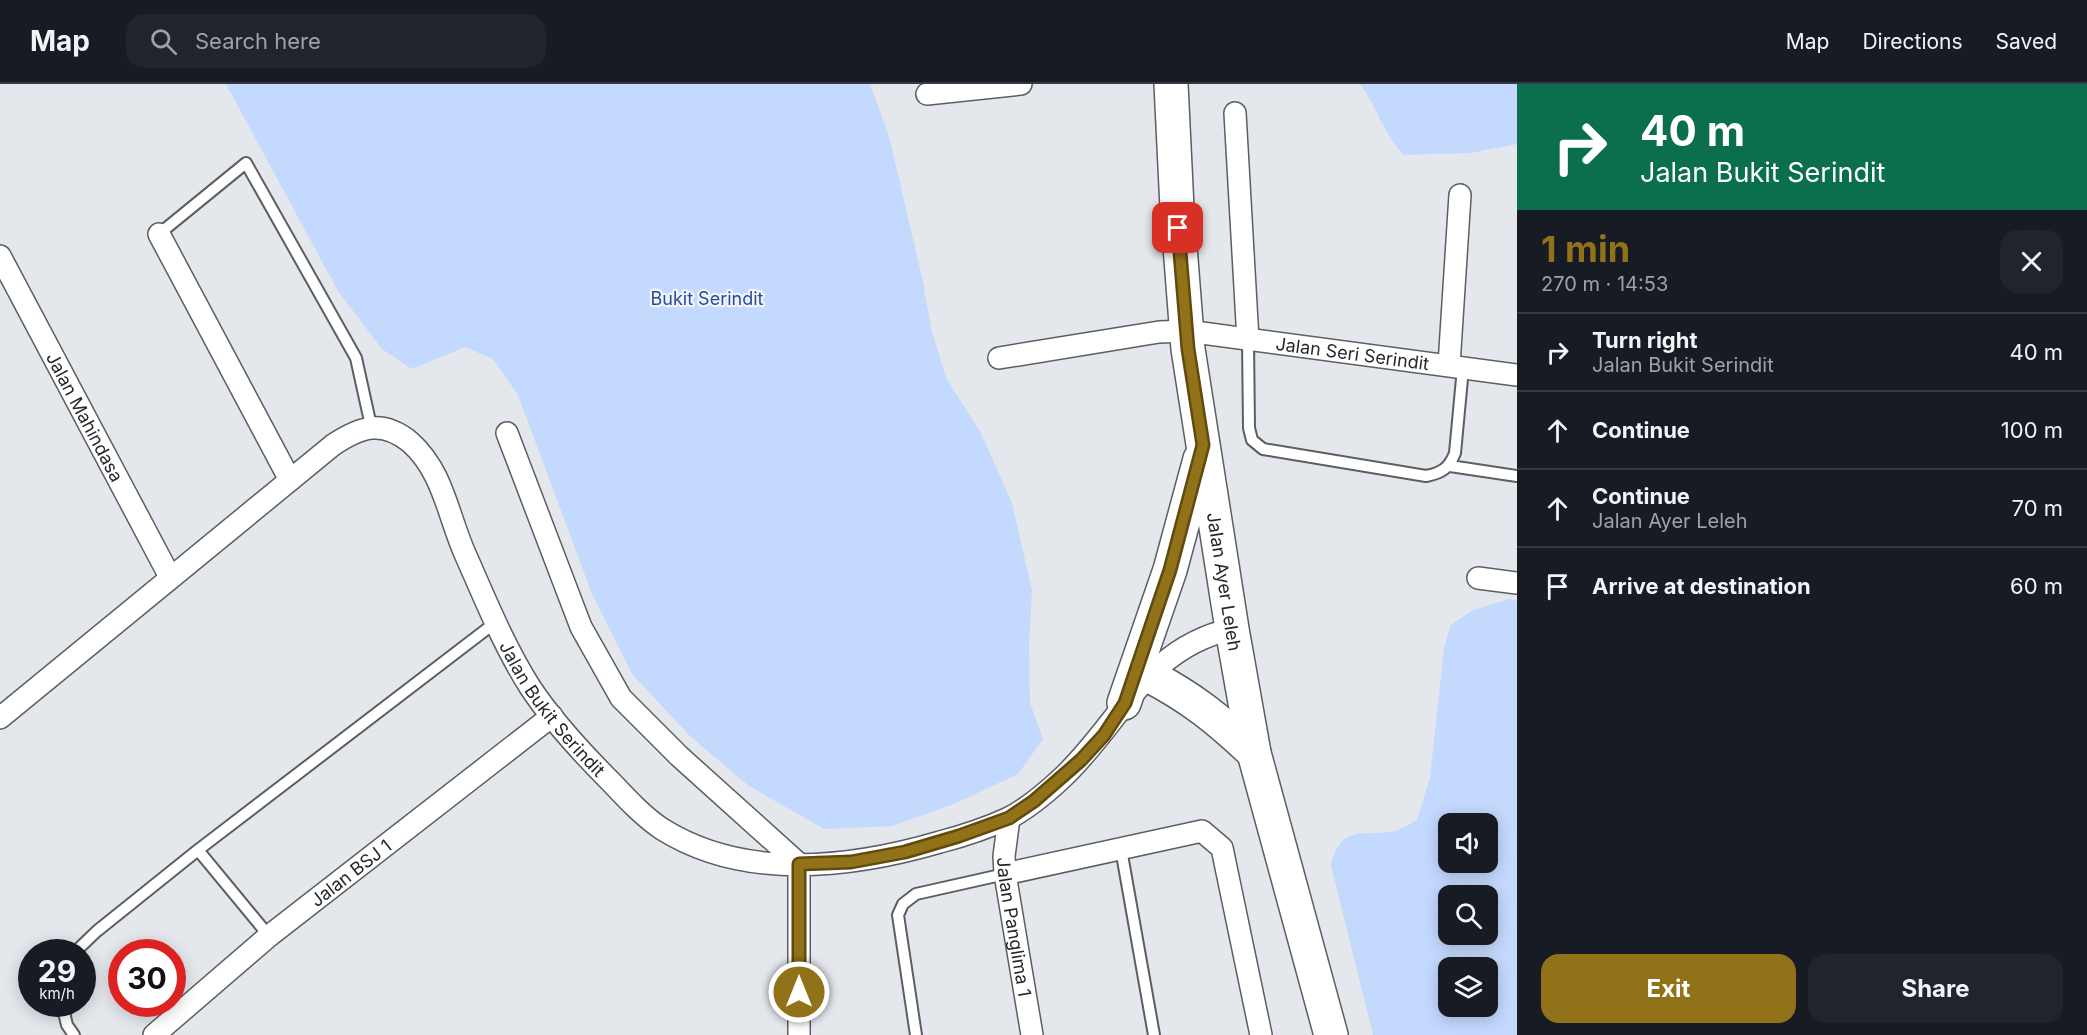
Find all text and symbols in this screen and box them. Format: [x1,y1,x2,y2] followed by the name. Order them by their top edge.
[126,14,546,68] search box
[30,24,90,58] text: Map
[147,25,180,58] icon: search
[195,28,321,54] text: Search here
[1786,29,1829,54] text: Map
[1862,29,1963,54] text: Directions
[1996,29,2057,54] text: Saved
[1640,105,1745,156] text: 40 m
[1541,108,1619,186] icon: right
[1640,156,1885,189] text: Jalan Bukit Serindit
[1152,202,1203,253] pin
[1161,211,1194,244] icon: arrive
[1541,227,1630,271] text: 1 min
[2000,230,2063,293] button: close
[1541,272,1668,296] text: 270 m · 14:53
[651,288,764,309] park label: Bukit Serindit
[1592,327,1698,353] text: Turn right
[1274,332,1430,374] street label: Jalan Seri Serindit
[1541,336,1574,369] icon: right
[2009,339,2063,365] text: 40 m
[42,349,128,485] street label: Jalan Mahindasa
[1592,353,1774,377] text: Jalan Bukit Serindit
[1541,414,1574,447] icon: ahead
[1592,417,1690,443] text: Continue
[2001,417,2063,443] text: 100 m
[1592,483,1690,509] text: Continue
[1541,492,1574,525] icon: ahead
[2012,495,2063,521] text: 70 m
[1592,509,1748,533] text: Jalan Ayer Leleh
[1203,511,1246,653] street label: Jalan Ayer Leleh
[1541,570,1574,603] icon: arrive
[1592,573,1811,599] text: Arrive at destination
[2010,573,2063,599] text: 60 m
[496,638,610,780] street label: Jalan Bukit Serindit
[1438,813,1498,1017] map controls
[1438,813,1498,873] button: sound
[306,835,395,911] street label: Jalan BSJ 1
[994,857,1036,998] street label: Jalan Panglima 1
[1438,885,1498,945] button: search
[108,939,186,1017] speed limit sign: 30
[38,953,76,989] text: 29
[1541,954,1796,1023] button: Exit
[1808,954,2063,1023] button: Share
[1438,957,1498,1017] button: layers
[767,960,831,1024] position arrow
[39,984,75,1003] text: km/h

